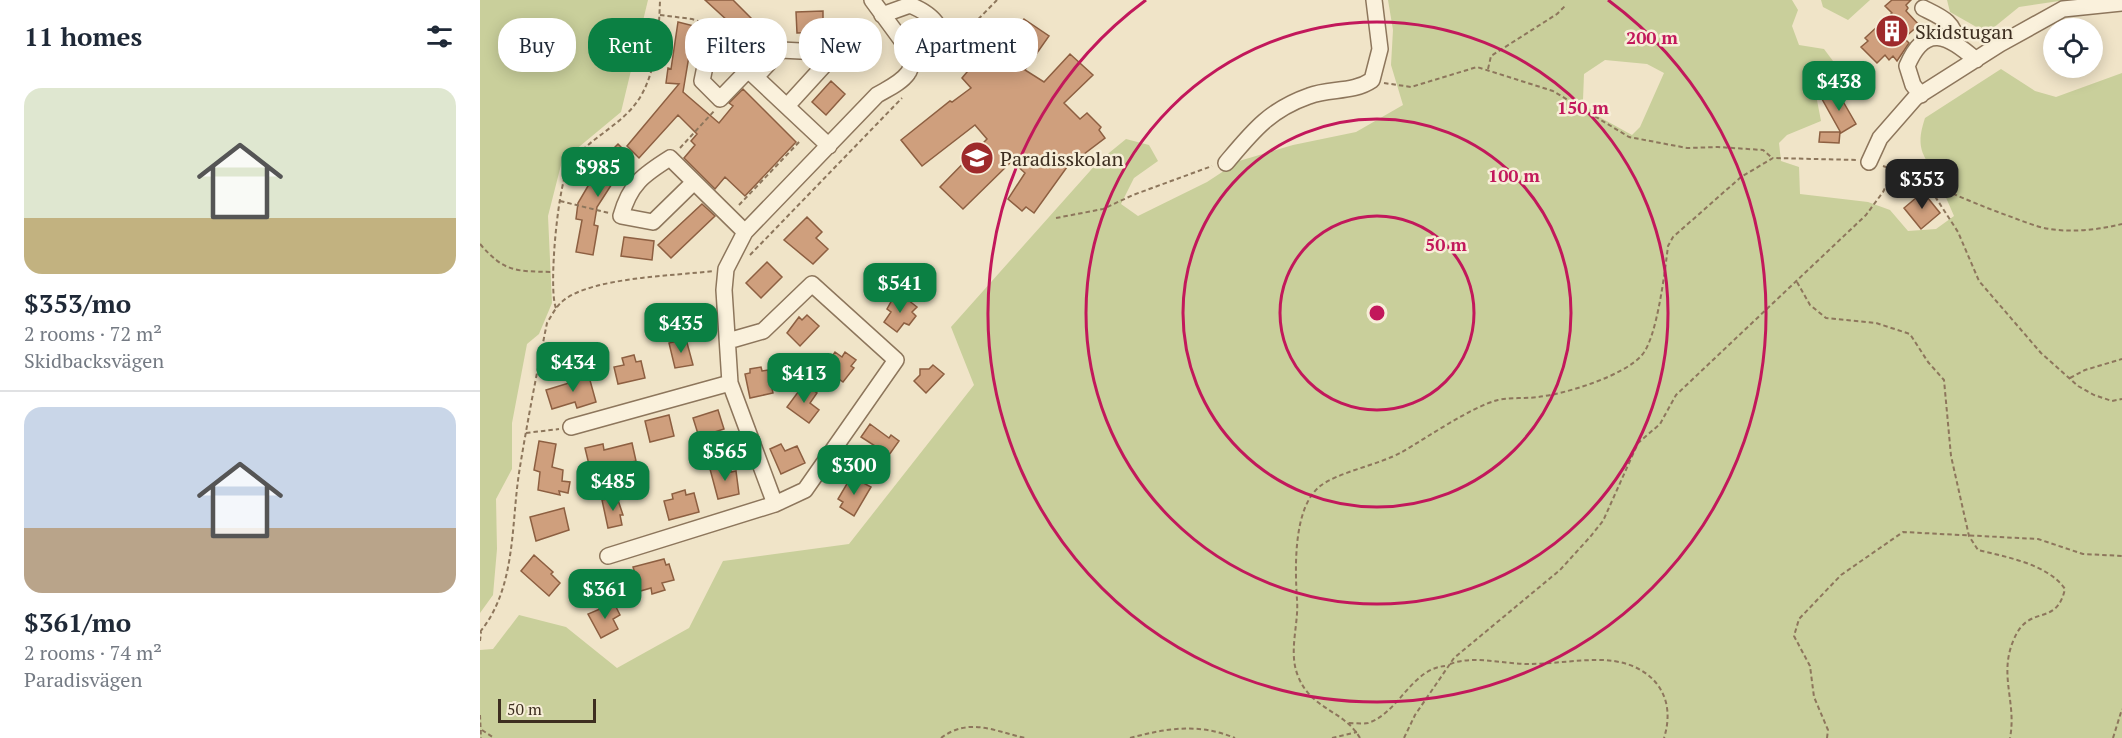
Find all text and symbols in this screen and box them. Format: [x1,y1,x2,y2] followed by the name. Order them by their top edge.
[1874,13,1910,49] building icon: Skidstugan
[498,18,576,72] chip: Buy
[588,18,673,72] chip: Rent
[685,18,787,72] chip: Filters
[799,18,882,72] chip: New
[894,18,1038,72] chip: Apartment
[1915,18,2013,45] place label: Skidstugan
[2043,18,2103,78] map controls
[2043,18,2103,78] button: locate
[24,19,142,53] text: 11 homes
[423,20,456,53] icon: filters
[1626,25,1678,49] text: 200 m
[1803,61,1875,112] pin: $438
[1816,67,1862,94] text: $438
[1557,95,1609,119] text: 150 m
[186,127,294,235] icon: home
[959,140,995,176] school or university icon: Paradisskolan
[1000,145,1123,172] place label: Paradisskolan
[562,147,634,198] pin: $985
[575,153,621,180] text: $985
[1886,159,1958,210] pin: $353
[1488,163,1540,187] text: 100 m
[1899,165,1945,192] text: $353
[1425,232,1467,256] text: 50 m
[864,263,936,314] pin: $541
[877,269,923,296] text: $541
[24,286,131,320] text: $353/mo
[645,303,717,354] pin: $435
[1367,303,1387,323] centre of rings
[658,309,704,336] text: $435
[24,320,162,347] text: 2 rooms · 72 m²
[537,342,609,393] pin: $434
[24,347,164,374] text: Skidbacksvägen
[550,348,596,375] text: $434
[768,353,840,404] pin: $413
[781,359,827,386] text: $413
[689,431,761,482] pin: $565
[702,437,748,464] text: $565
[818,445,890,496] pin: $300
[186,446,294,554] icon: home
[831,451,877,478] text: $300
[577,461,649,512] pin: $485
[590,467,636,494] text: $485
[569,569,641,620] pin: $361
[582,575,628,602] text: $361
[24,605,131,639] text: $361/mo
[24,639,162,666] text: 2 rooms · 74 m²
[24,666,142,693] text: Paradisvägen
[498,696,596,724] scale bar
[507,698,542,720] text: 50 m

